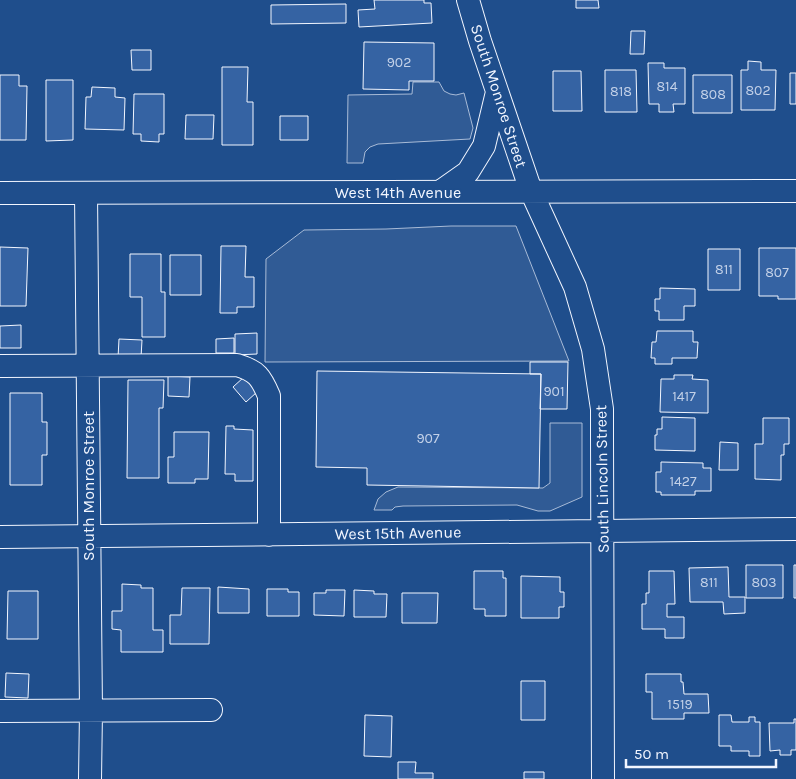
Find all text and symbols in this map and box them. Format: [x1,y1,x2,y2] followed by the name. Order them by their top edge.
[467,22,531,170] street label: South Monroe Street
[387,54,411,71] house number: 902
[656,78,678,95] house number: 814
[745,82,771,99] house number: 802
[610,83,632,100] house number: 818
[700,86,726,103] house number: 808
[335,183,461,202] street label: West 14th Avenue
[715,261,733,278] house number: 811
[765,264,789,281] house number: 807
[543,383,565,400] house number: 901
[672,388,696,405] house number: 1417
[591,405,613,553] street label: South Lincoln Street
[79,411,98,561] street label: South Monroe Street
[416,430,440,447] house number: 907
[669,473,697,490] house number: 1427
[335,522,461,544] street label: West 15th Avenue
[700,574,718,591] house number: 811
[751,574,777,591] house number: 803
[667,696,693,713] house number: 1519
[626,736,776,768] scale bar
[634,745,669,763] text: 50 m

